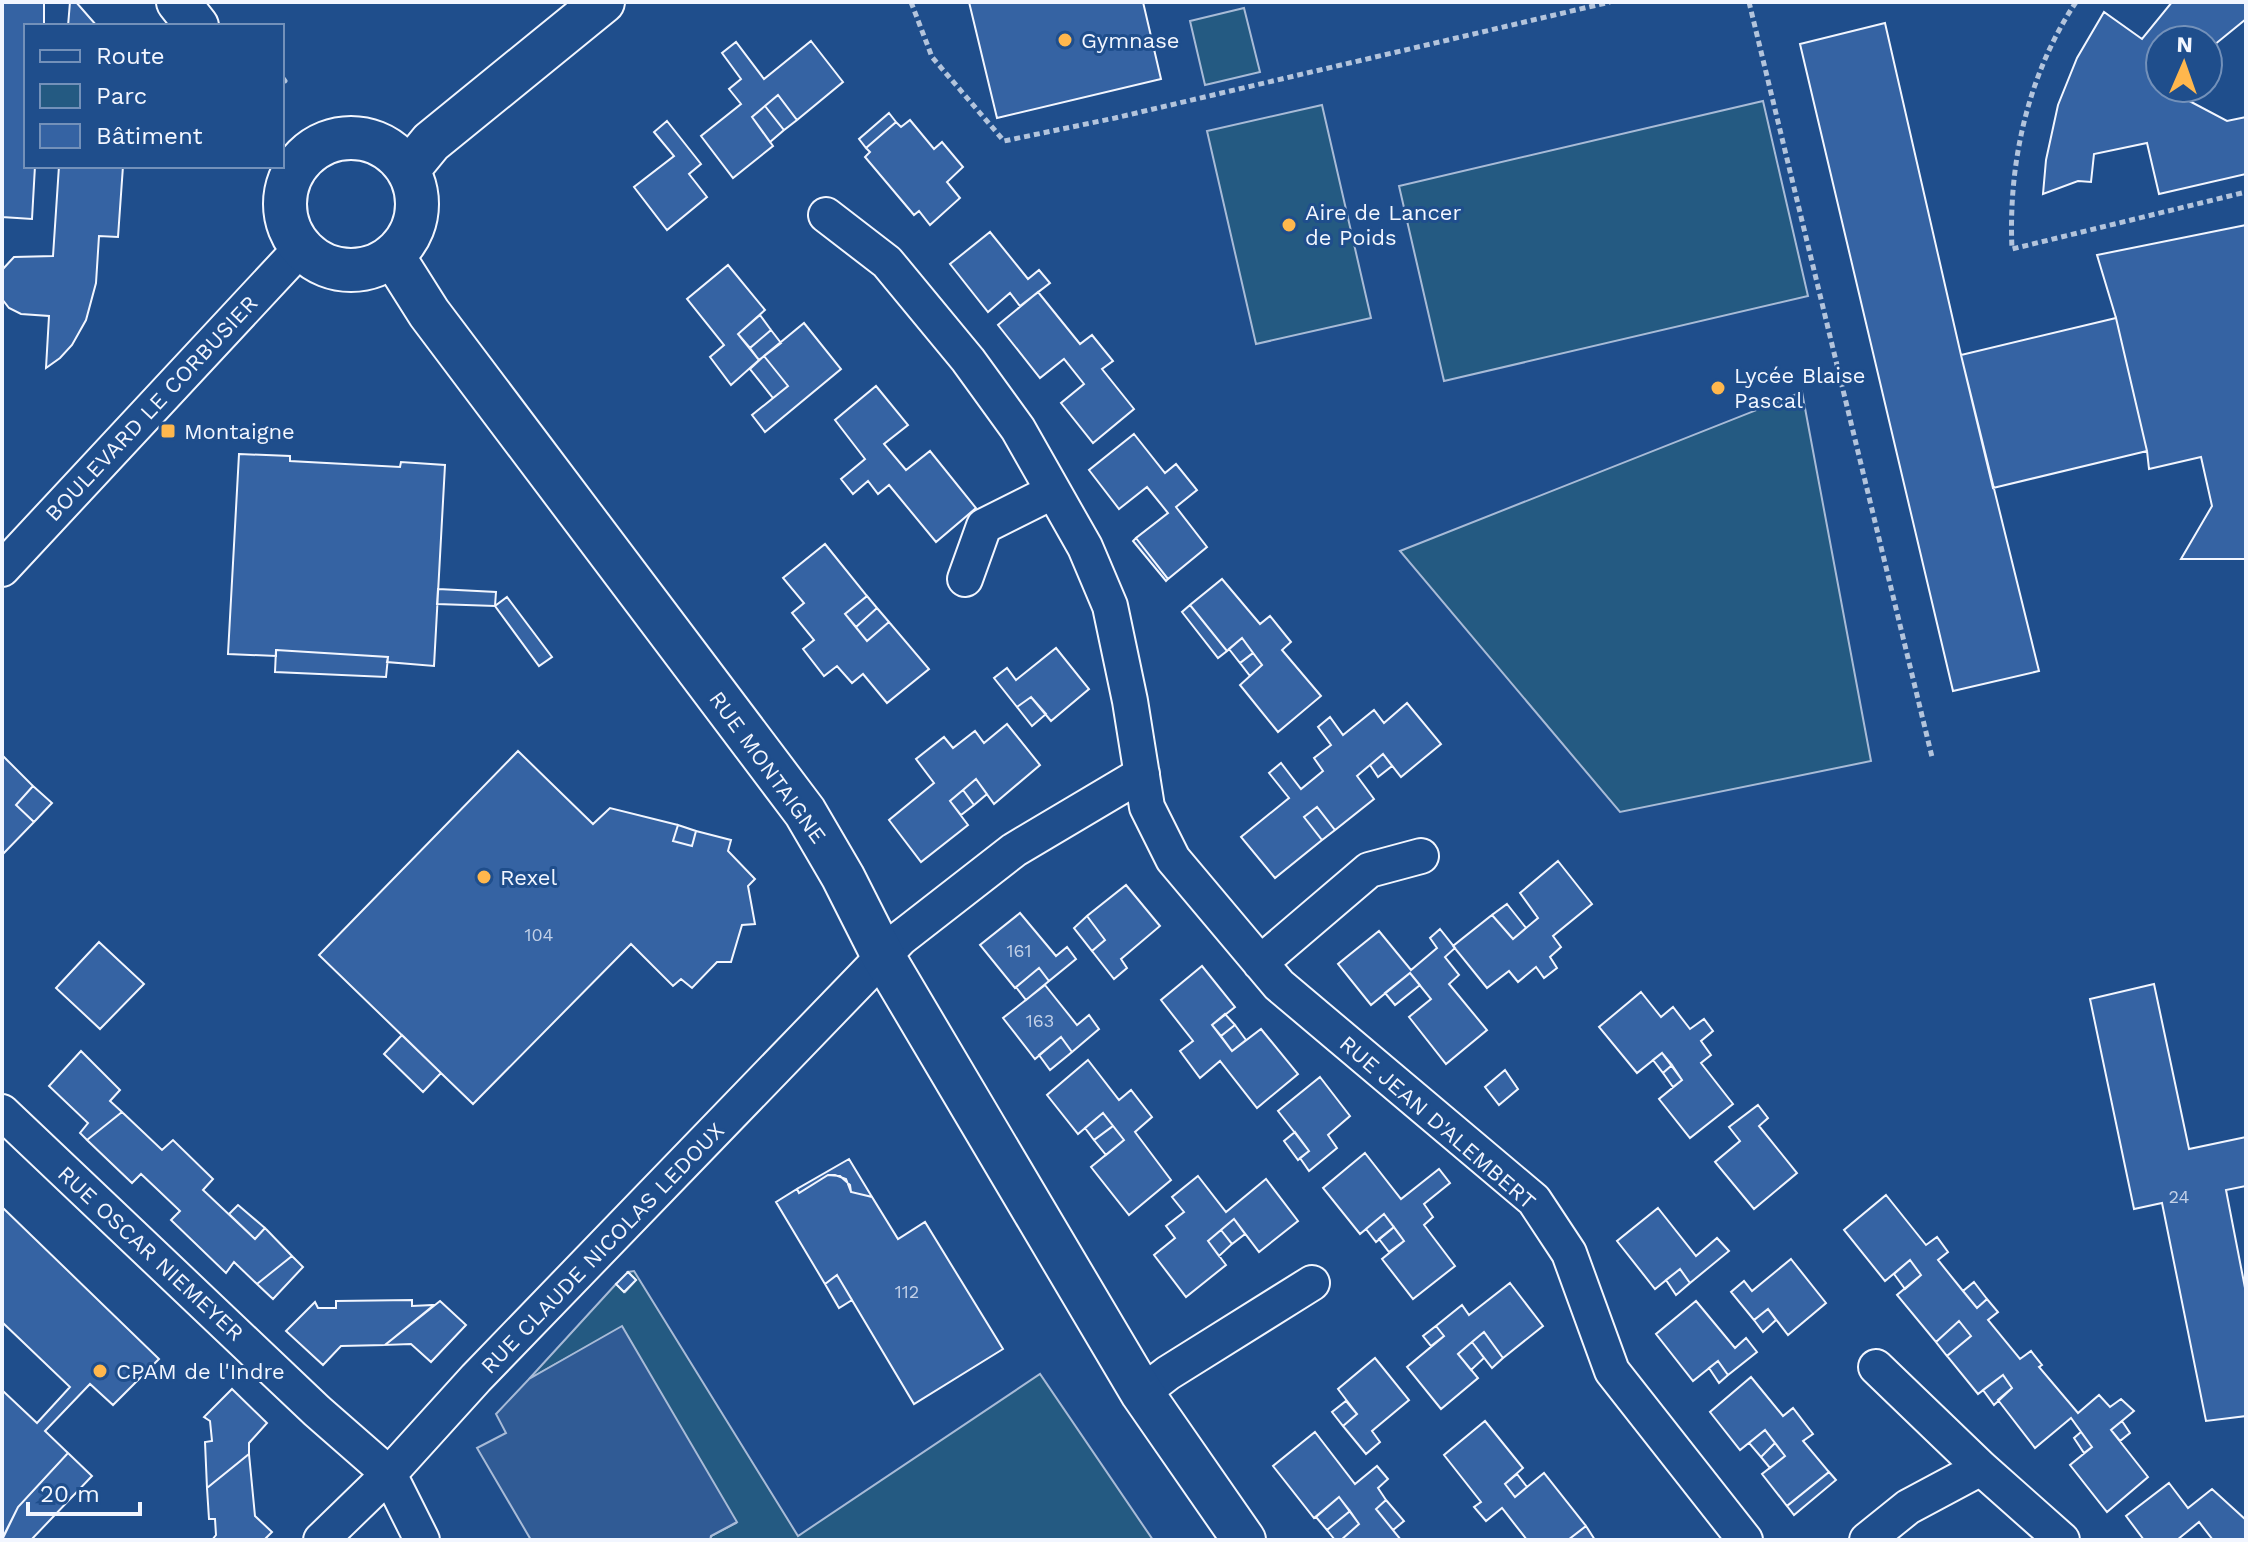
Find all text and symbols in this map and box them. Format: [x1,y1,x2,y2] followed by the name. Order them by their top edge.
[24,24,284,168] legend
[2144,24,2224,104] north arrow
[1081,28,1179,53] place label: Gymnase
[1056,31,1074,49] marker: Gymnase
[2176,32,2193,57] text: N
[96,42,165,70] text: Route
[96,82,147,110] text: Parc
[96,122,203,150] text: Bâtiment
[1305,200,1461,250] place label: Aire de Lancer de Poids
[1280,216,1298,234] marker: Aire de Lancer de Poids
[40,290,263,526] street label: BOULEVARD LE CORBUSIER
[1734,363,1865,413] place label: Lycée Blaise Pascal
[1709,379,1727,397] marker: Lycée Blaise Pascal
[184,419,295,444] place label: Montaigne
[159,422,177,440] marker: Montaigne
[704,686,831,848] street label: RUE MONTAIGNE
[500,865,558,890] place label: Rexel
[475,868,493,886] marker: Rexel
[524,924,554,945] house number: 104
[1007,940,1031,961] house number: 161
[1026,1010,1054,1031] house number: 163
[1335,1031,1541,1214] street label: RUE JEAN D'ALEMBERT
[476,1118,729,1379] street label: RUE CLAUDE NICOLAS LEDOUX
[53,1161,249,1346] street label: RUE OSCAR NIEMEYER
[2169,1186,2189,1207] house number: 24
[895,1281,919,1302] house number: 112
[116,1359,285,1384] place label: CPAM de l'Indre
[91,1362,109,1380] marker: CPAM de l'Indre
[28,1466,140,1516] scale bar
[40,1480,100,1508] text: 20 m

